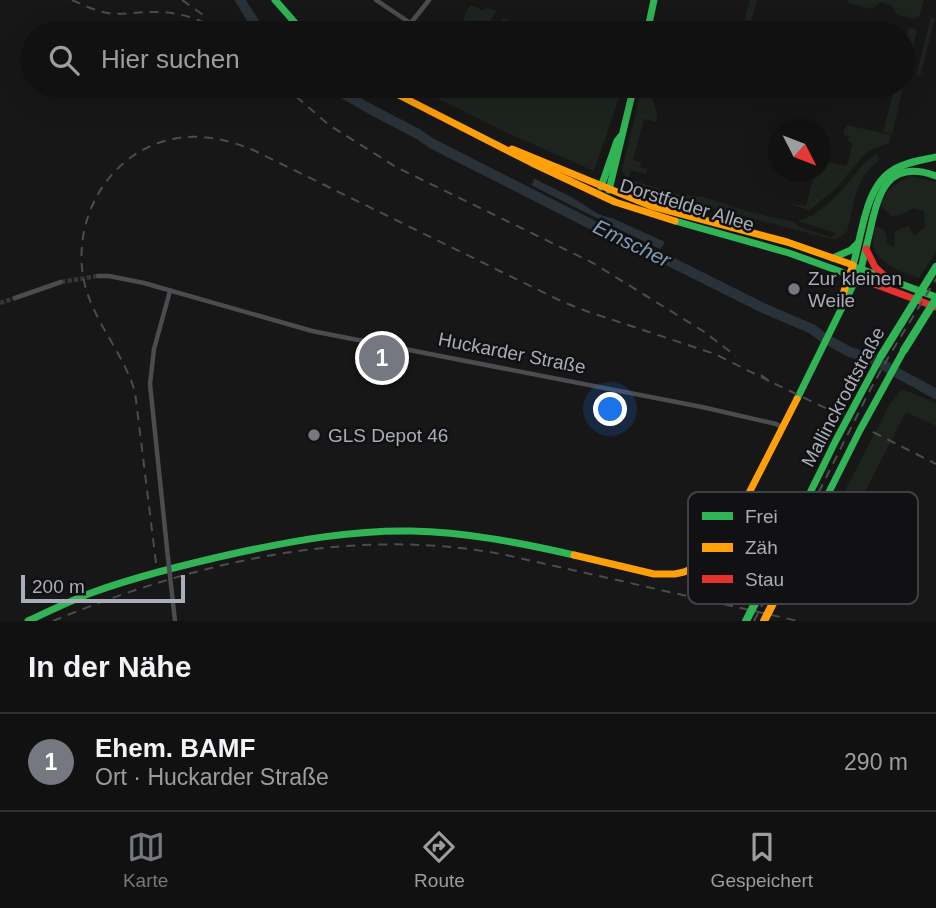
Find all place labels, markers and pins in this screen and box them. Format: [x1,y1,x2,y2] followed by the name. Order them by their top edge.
[808,268,902,311] place label: Zur kleinen Weile
[786,281,802,297] marker: Zur kleinen Weile
[359,332,405,384] pin: 1
[328,425,448,446] place label: GLS Depot 46
[306,427,322,443] marker: GLS Depot 46

